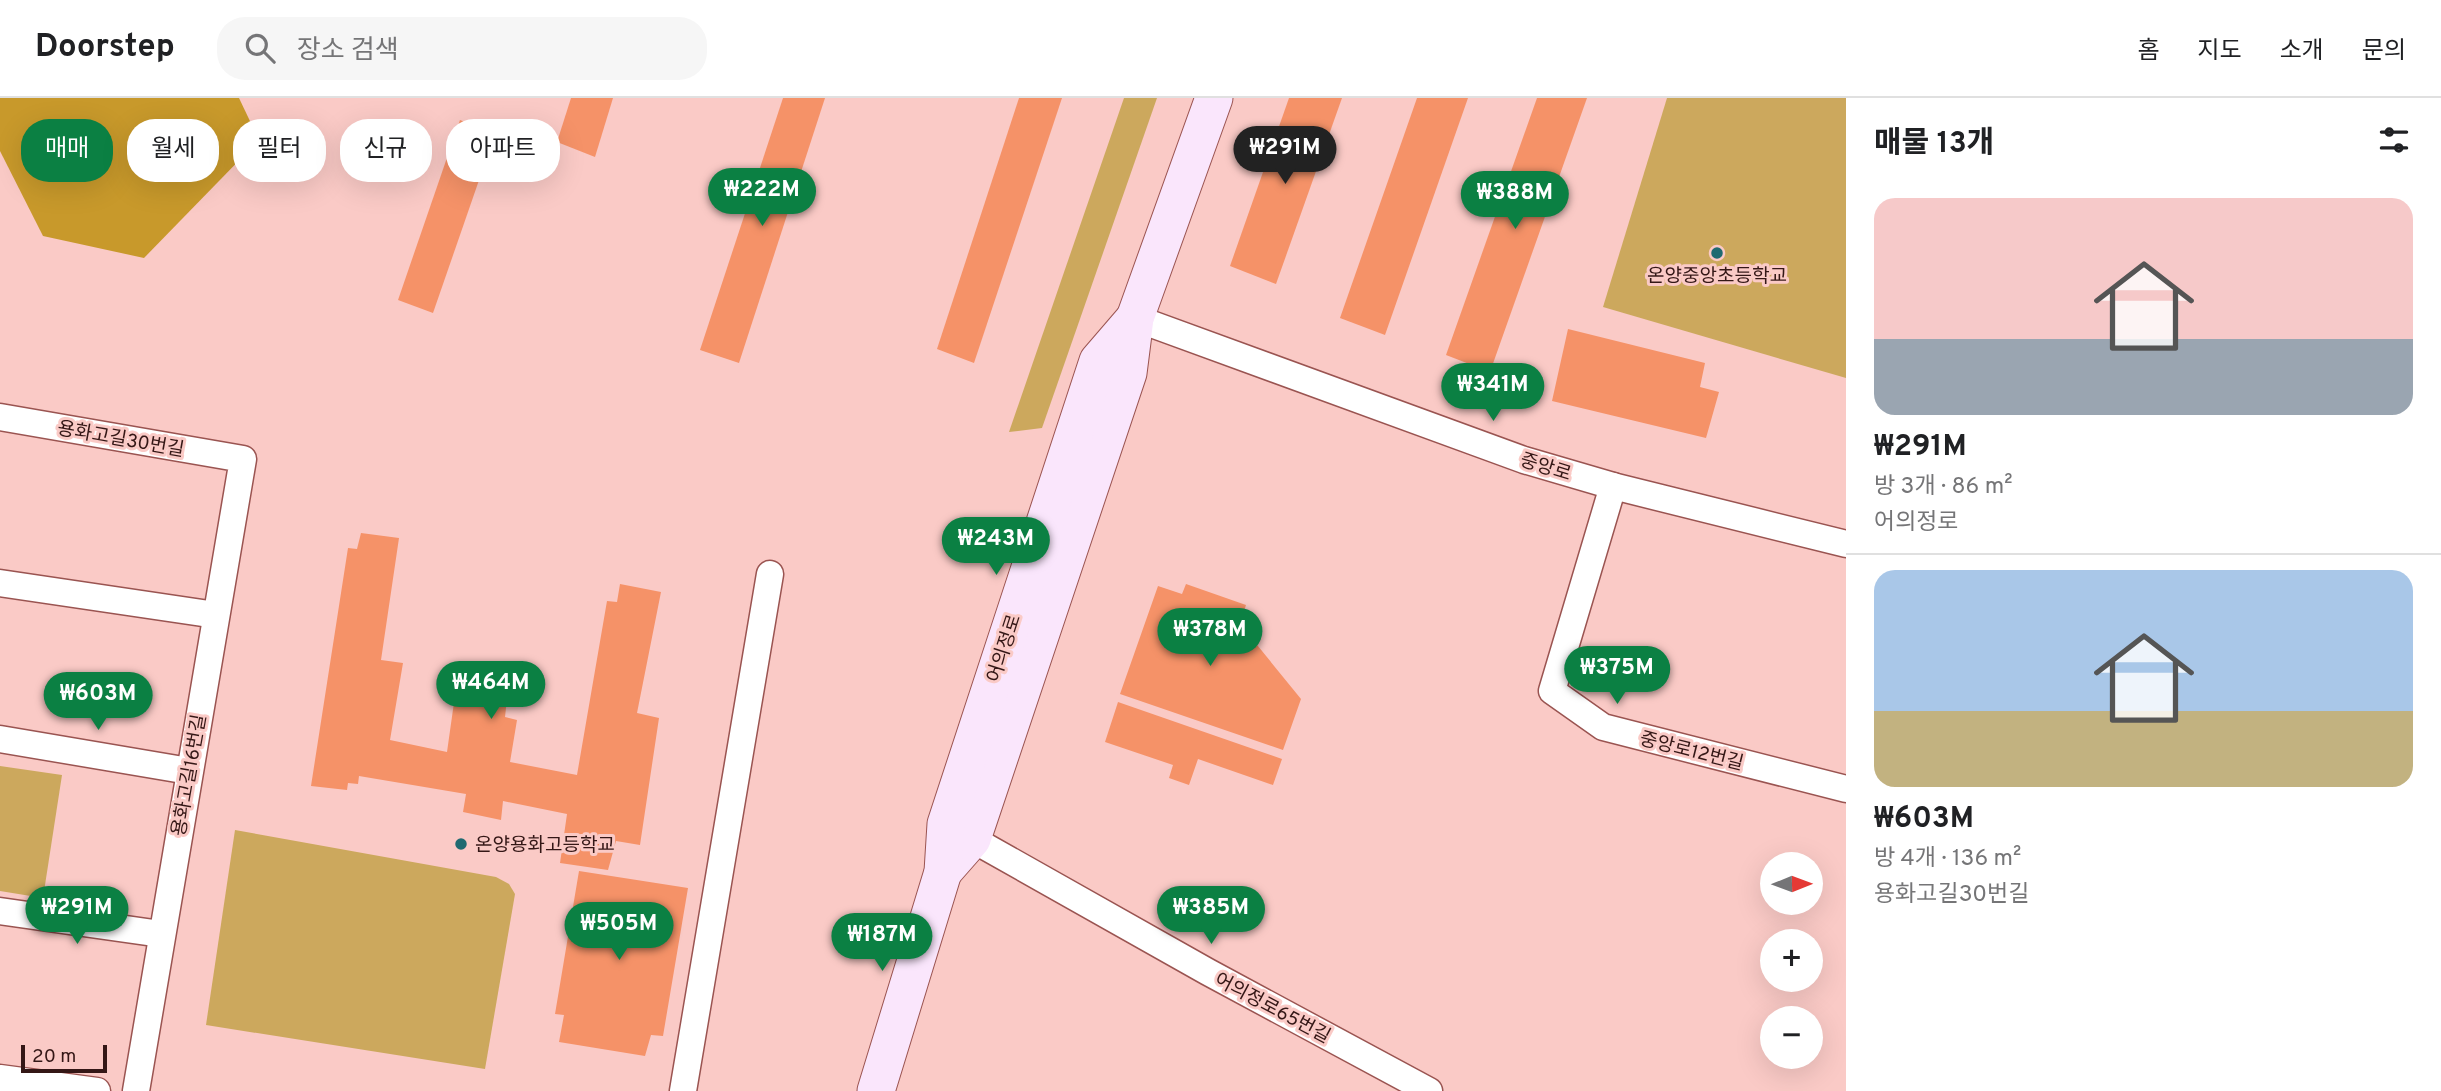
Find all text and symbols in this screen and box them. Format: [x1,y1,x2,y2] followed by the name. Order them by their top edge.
[217,17,707,80] search box
[35,27,175,69] text: Doorstep
[241,29,279,67] icon: search
[297,35,399,68] text: 장소 검색
[2137,37,2159,67] text: 홈
[2197,37,2242,67] text: 지도
[2280,37,2324,67] text: 소개
[2362,37,2406,67] text: 문의
[21,119,113,182] chip: 매매
[127,119,219,182] chip: 월세
[233,119,326,182] chip: 필터
[340,119,432,182] chip: 신규
[446,119,560,182] chip: 아파트
[2375,121,2413,159] icon: filters
[1236,126,1334,186] pin: ₩291M
[1874,126,1994,163] text: 매물 13개
[1249,134,1321,163] text: ₩291M
[713,169,811,228] pin: ₩222M
[1466,172,1564,231] pin: ₩388M
[724,176,800,205] text: ₩222M
[1477,179,1553,208] text: ₩388M
[2081,243,2207,369] icon: home
[1709,245,1725,261] marker: 온양중앙초등학교
[1647,265,1787,289] place label: 온양중앙초등학교
[1444,364,1542,423] pin: ₩341M
[1457,371,1529,400] text: ₩341M
[55,417,186,463] street label: 용화고길30번길
[1874,429,1967,466] text: ₩291M
[1517,449,1574,487] street label: 중앙로
[1874,473,2013,502] text: 방 3개 · 86 m²
[1874,509,1959,538] text: 어의정로
[947,518,1045,577] pin: ₩243M
[958,525,1034,554] text: ₩243M
[1161,608,1259,668] pin: ₩378M
[983,612,1027,686] street label: 어의정로
[2081,615,2207,741] icon: home
[1173,616,1247,645] text: ₩378M
[1568,646,1666,706] pin: ₩375M
[1580,654,1654,683] text: ₩375M
[442,662,540,721] pin: ₩464M
[452,669,530,698] text: ₩464M
[49,672,147,732] pin: ₩603M
[60,680,136,709] text: ₩603M
[167,713,212,838] street label: 용화고길16번길
[1637,727,1746,776] street label: 중앙로12번길
[1874,801,1974,838] text: ₩603M
[475,834,615,858] place label: 온양용화고등학교
[453,836,469,852] marker: 온양용화고등학교
[1874,845,2021,874] text: 방 4개 · 136 m²
[1760,852,1824,915] north arrow
[1760,852,1823,1069] map controls
[1874,881,2029,910] text: 용화고길30번길
[28,886,126,946] pin: ₩291M
[1162,886,1260,946] pin: ₩385M
[41,894,113,923] text: ₩291M
[1173,894,1249,923] text: ₩385M
[570,902,668,962] pin: ₩505M
[581,910,657,939] text: ₩505M
[833,914,931,973] pin: ₩187M
[847,921,917,950] text: ₩187M
[1760,929,1823,992] button: +
[1210,968,1334,1049] street label: 어의정로65번길
[1760,1006,1823,1069] button: −
[21,1042,107,1074] scale bar
[32,1045,76,1069] text: 20 m

